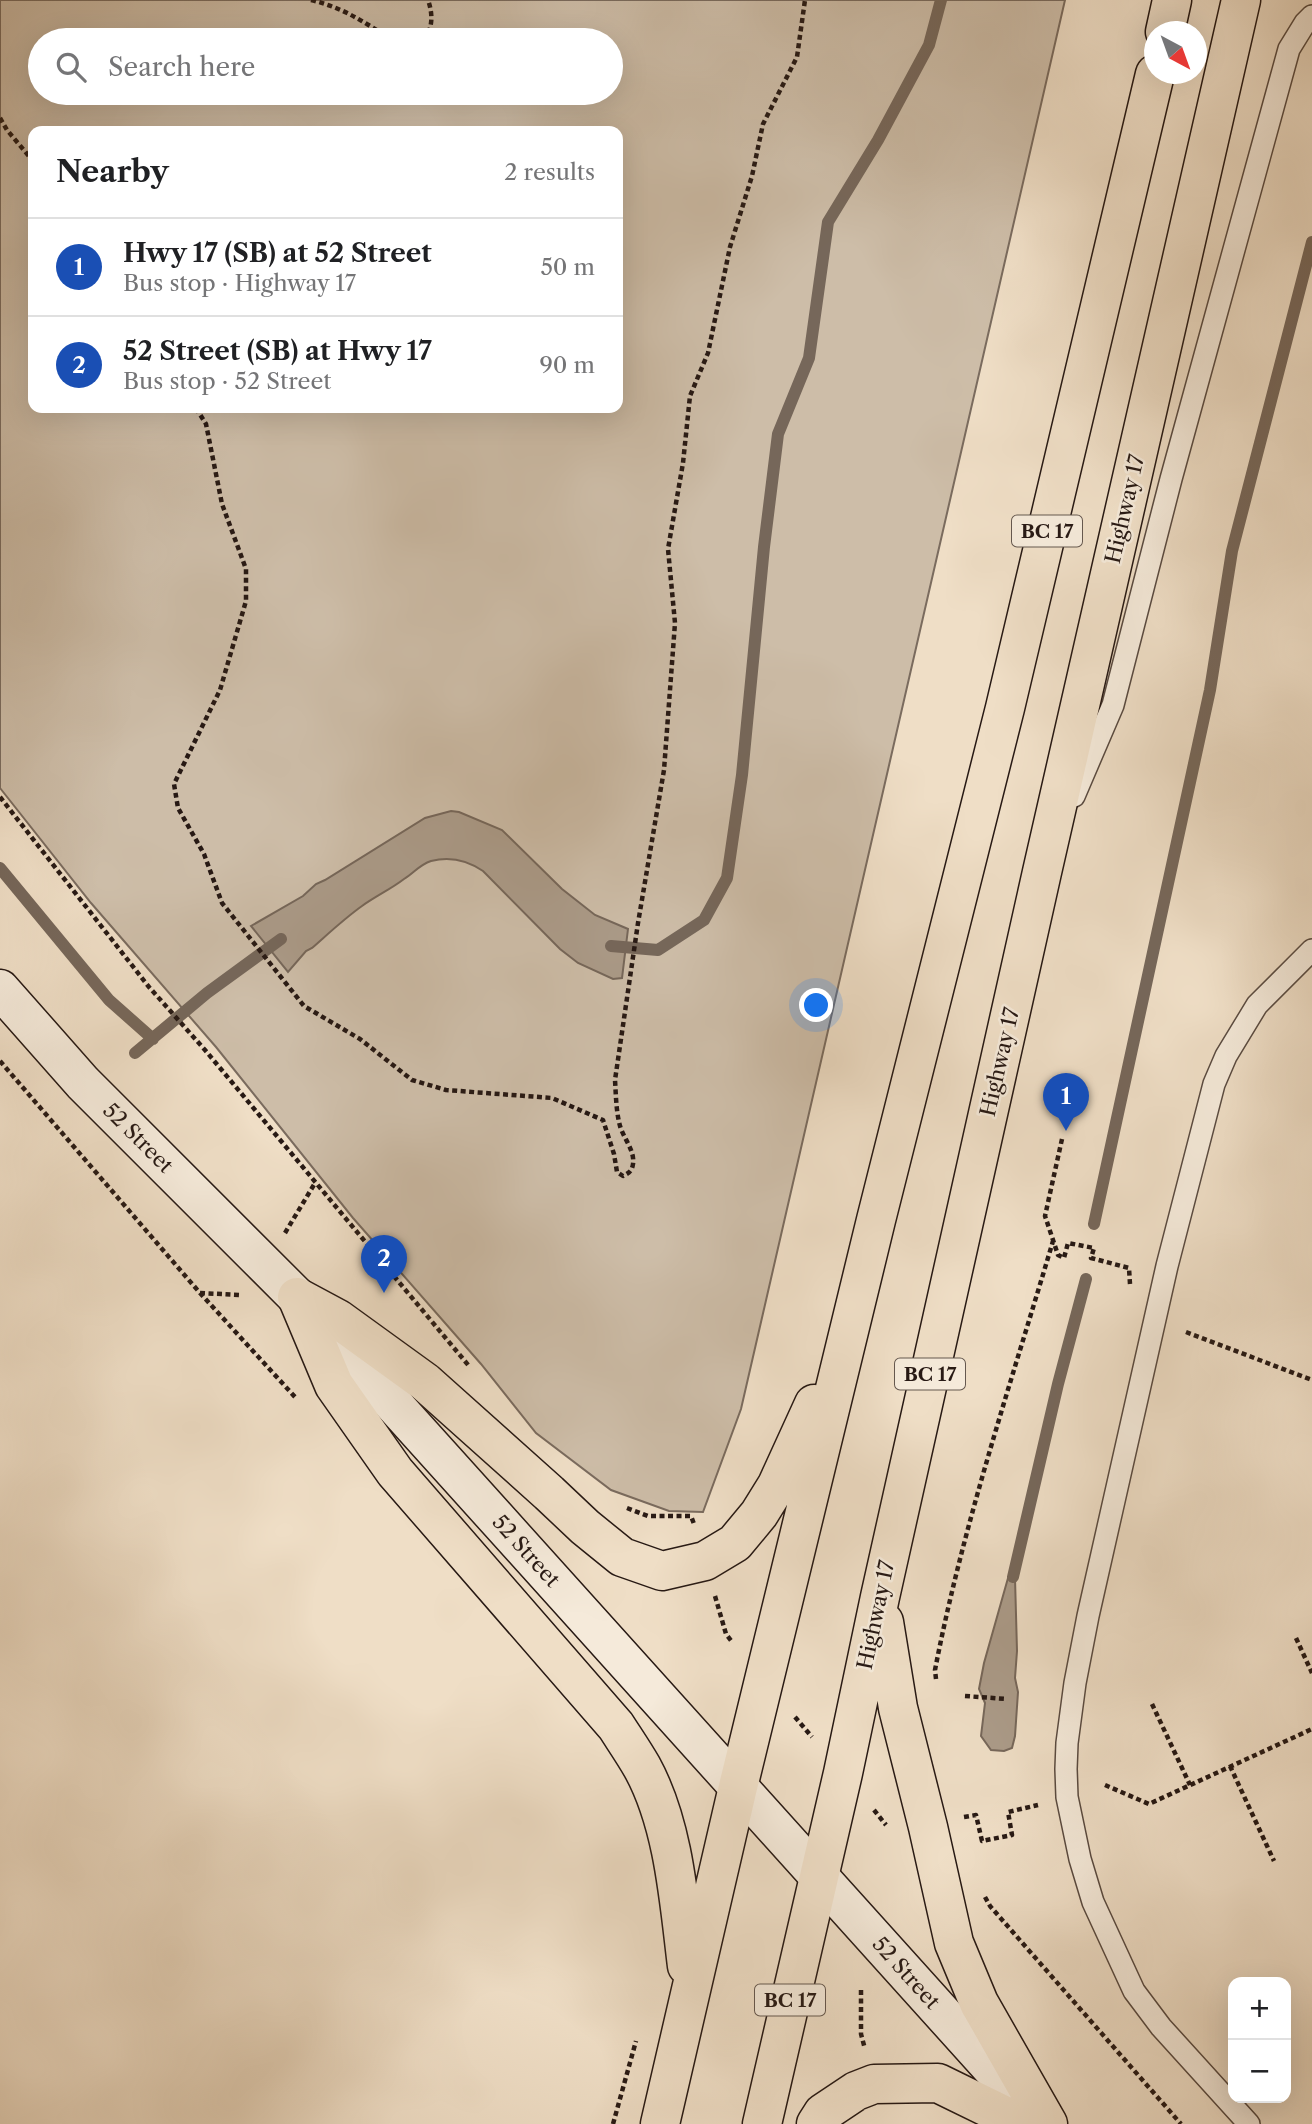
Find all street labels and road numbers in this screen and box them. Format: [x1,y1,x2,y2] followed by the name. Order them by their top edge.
[1100,451,1149,566] street label: Highway 17
[1012,516,1082,546] road number: BC 17
[975,1004,1024,1119] street label: Highway 17
[98,1097,179,1178] street label: 52 Street
[895,1358,965,1390] road number: BC 17
[487,1509,566,1592] street label: 52 Street
[852,1557,899,1672] street label: Highway 17
[867,1931,946,2014] street label: 52 Street
[755,1984,825,2016] road number: BC 17

